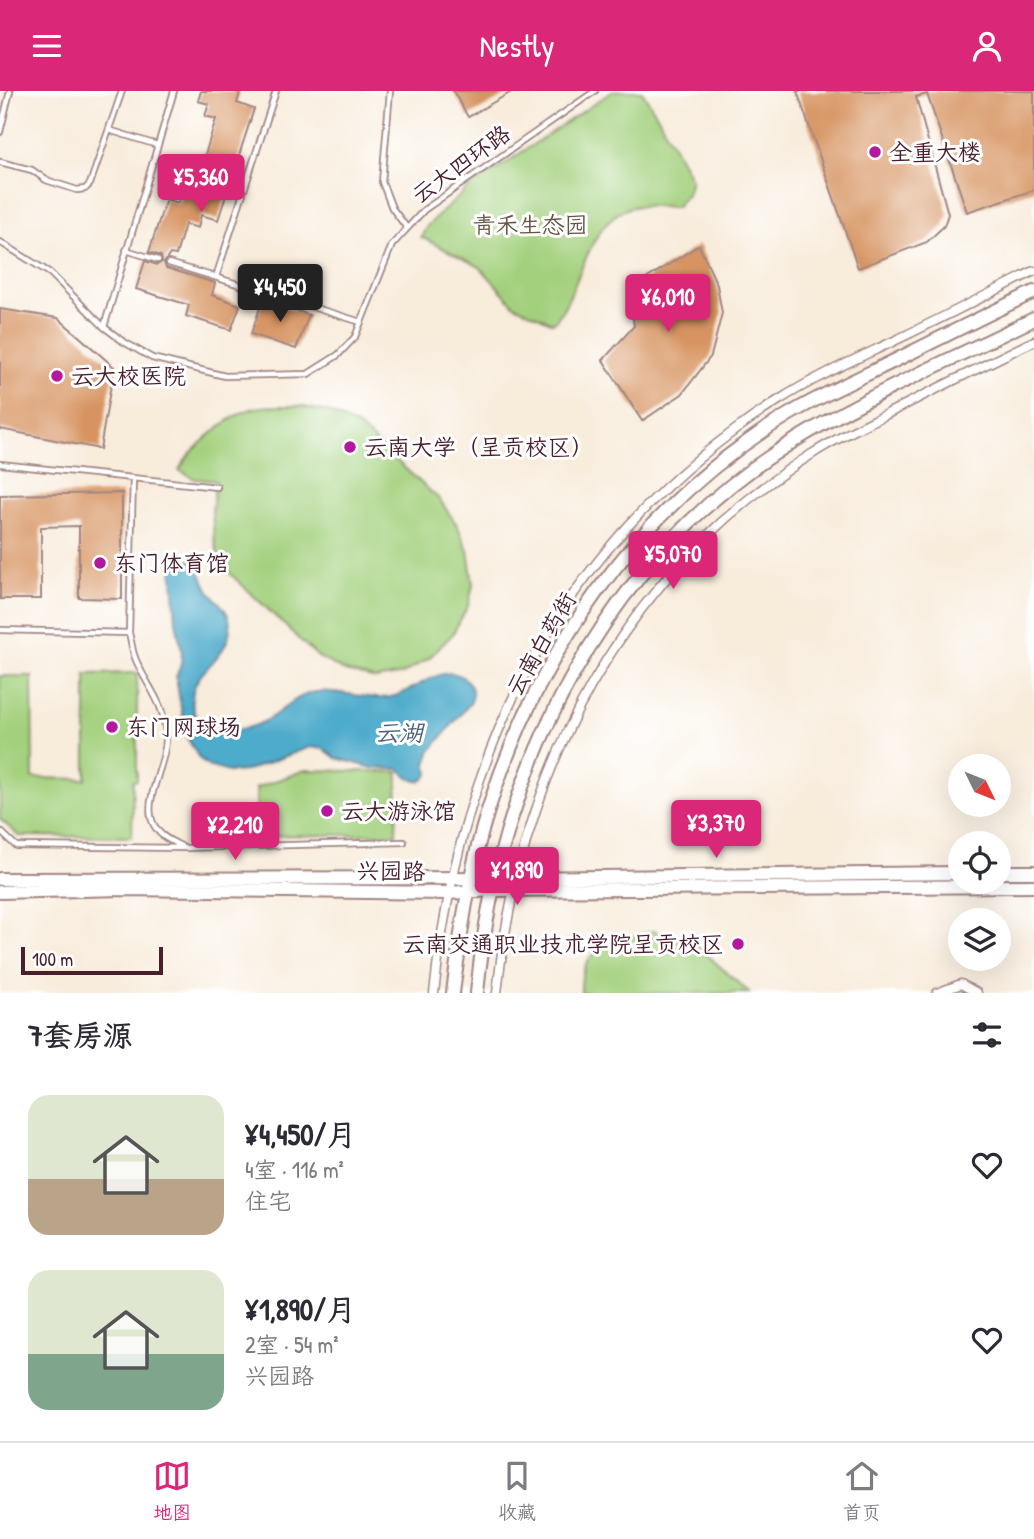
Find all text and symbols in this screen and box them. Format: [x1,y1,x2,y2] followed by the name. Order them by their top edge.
[479,24,555,67] text: Nestly
[28,27,66,65] icon: menu
[968,27,1006,65] icon: person
[405,117,516,210] street label: 云大四环路
[889,136,981,167] place label: 全重大楼
[867,144,883,160] marker: 全重大楼
[144,155,258,214] pin: ¥5,360
[174,161,228,192] text: ¥5,360
[473,209,588,240] park label: 青禾生态园
[223,265,337,324] pin: ¥4,450
[254,271,306,302] text: ¥4,450
[611,275,725,334] pin: ¥6,010
[641,281,695,312] text: ¥6,010
[71,360,186,391] place label: 云大校医院
[49,368,65,384] marker: 云大校医院
[364,431,594,462] place label: 云南大学（呈贡校区）
[342,439,358,455] marker: 云南大学（呈贡校区）
[616,531,730,591] pin: ¥5,070
[644,538,702,569] text: ¥5,070
[114,547,229,578] place label: 东门体育馆
[92,555,108,571] marker: 东门体育馆
[498,586,583,701] street label: 云南白药街
[126,711,241,742] place label: 东门网球场
[375,716,426,748] water label: 云湖
[104,719,120,735] marker: 东门网球场
[948,754,1012,817] north arrow
[948,754,1011,971] map controls
[341,795,456,826] place label: 云大游泳馆
[659,801,773,860] pin: ¥3,370
[178,803,292,862] pin: ¥2,210
[319,803,335,819] marker: 云大游泳馆
[687,807,745,838] text: ¥3,370
[207,809,263,840] text: ¥2,210
[948,831,1011,894] button: locate
[460,847,574,907] pin: ¥1,890
[356,854,426,887] street label: 兴园路
[491,854,543,885] text: ¥1,890
[948,908,1011,971] button: layers
[402,928,724,959] place label: 云南交通职业技术学院呈贡校区
[730,936,746,952] marker: 云南交通职业技术学院呈贡校区
[21,944,163,976] scale bar
[32,946,73,972] text: 100 m
[28,1015,133,1055] text: 7套房源
[968,1016,1006,1054] icon: filters
[245,1114,356,1154] text: ¥4,450/月
[84,1123,168,1207] icon: home
[968,1146,1006,1184] icon: heart
[245,1154,344,1185] text: 4室 · 116 m²
[245,1185,291,1216] text: 住宅
[245,1289,356,1329] text: ¥1,890/月
[84,1298,168,1382] icon: home
[968,1321,1006,1359] icon: heart
[245,1329,339,1360] text: 2室 · 54 m²
[245,1360,314,1391] text: 兴园路
[153,1457,191,1525] tab: 地图
[498,1457,536,1525] tab: 收藏
[843,1457,881,1525] tab: 首页

